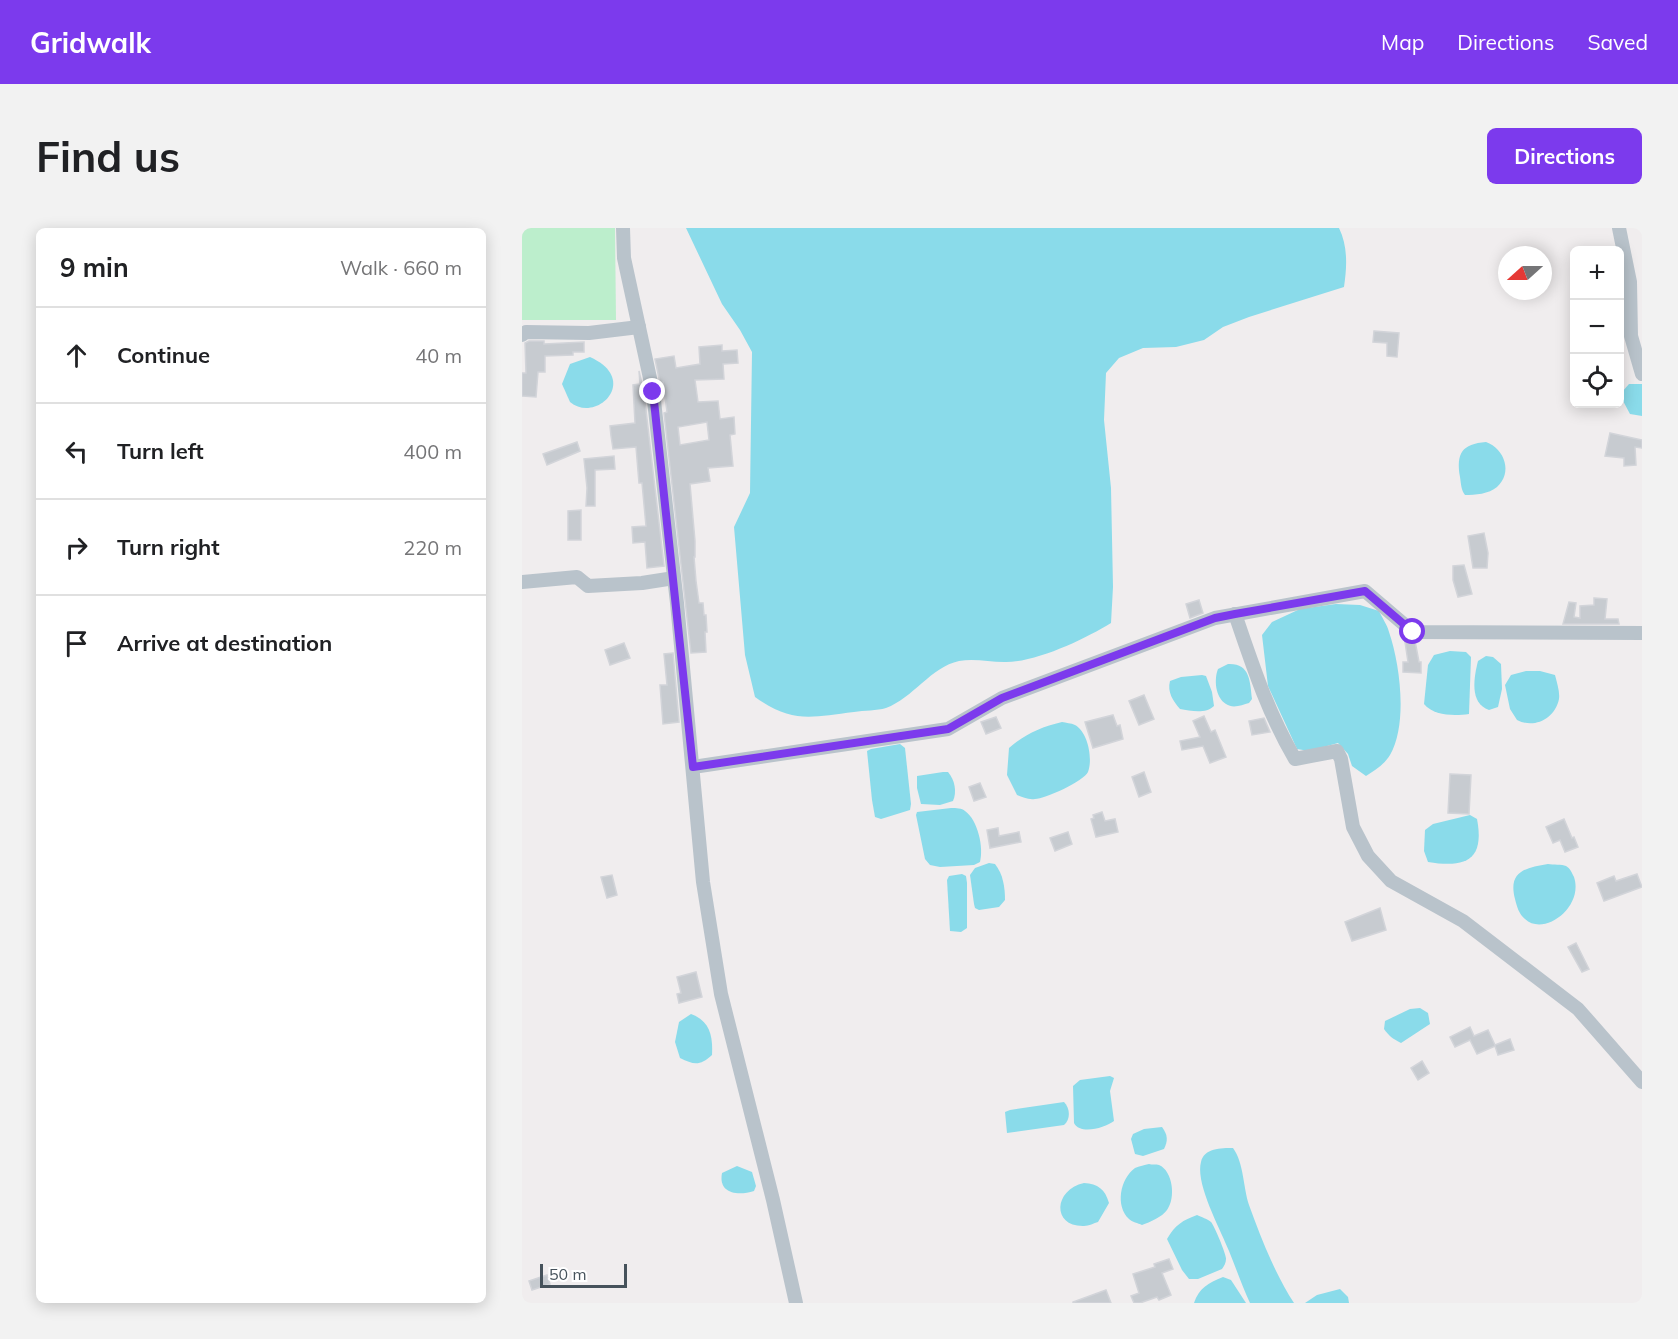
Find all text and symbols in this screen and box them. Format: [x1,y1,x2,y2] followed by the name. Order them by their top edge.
[30,25,151,60] text: Gridwalk
[1381,29,1424,55] text: Map
[1457,29,1554,55] text: Directions
[1587,29,1648,55] text: Saved
[1487,128,1642,184] button: Directions
[36,130,180,183] text: Find us
[1498,246,1552,300] north arrow
[1570,246,1624,408] map controls
[1570,246,1624,300] button: +
[60,251,129,284] text: 9 min
[340,255,462,280] text: Walk · 660 m
[1570,300,1624,354] button: −
[60,339,93,372] icon: ahead
[117,341,210,369] text: Continue
[415,343,462,368] text: 40 m
[1570,354,1624,408] button: locate
[639,378,665,404] route end
[60,435,93,468] icon: left
[117,437,204,465] text: Turn left
[403,439,462,464] text: 400 m
[60,531,93,564] icon: right
[117,533,220,561] text: Turn right
[403,535,462,560] text: 220 m
[1399,618,1425,644] route start
[60,627,93,660] icon: arrive
[117,629,332,657] text: Arrive at destination
[540,1261,627,1288] scale bar
[549,1264,586,1284] text: 50 m

